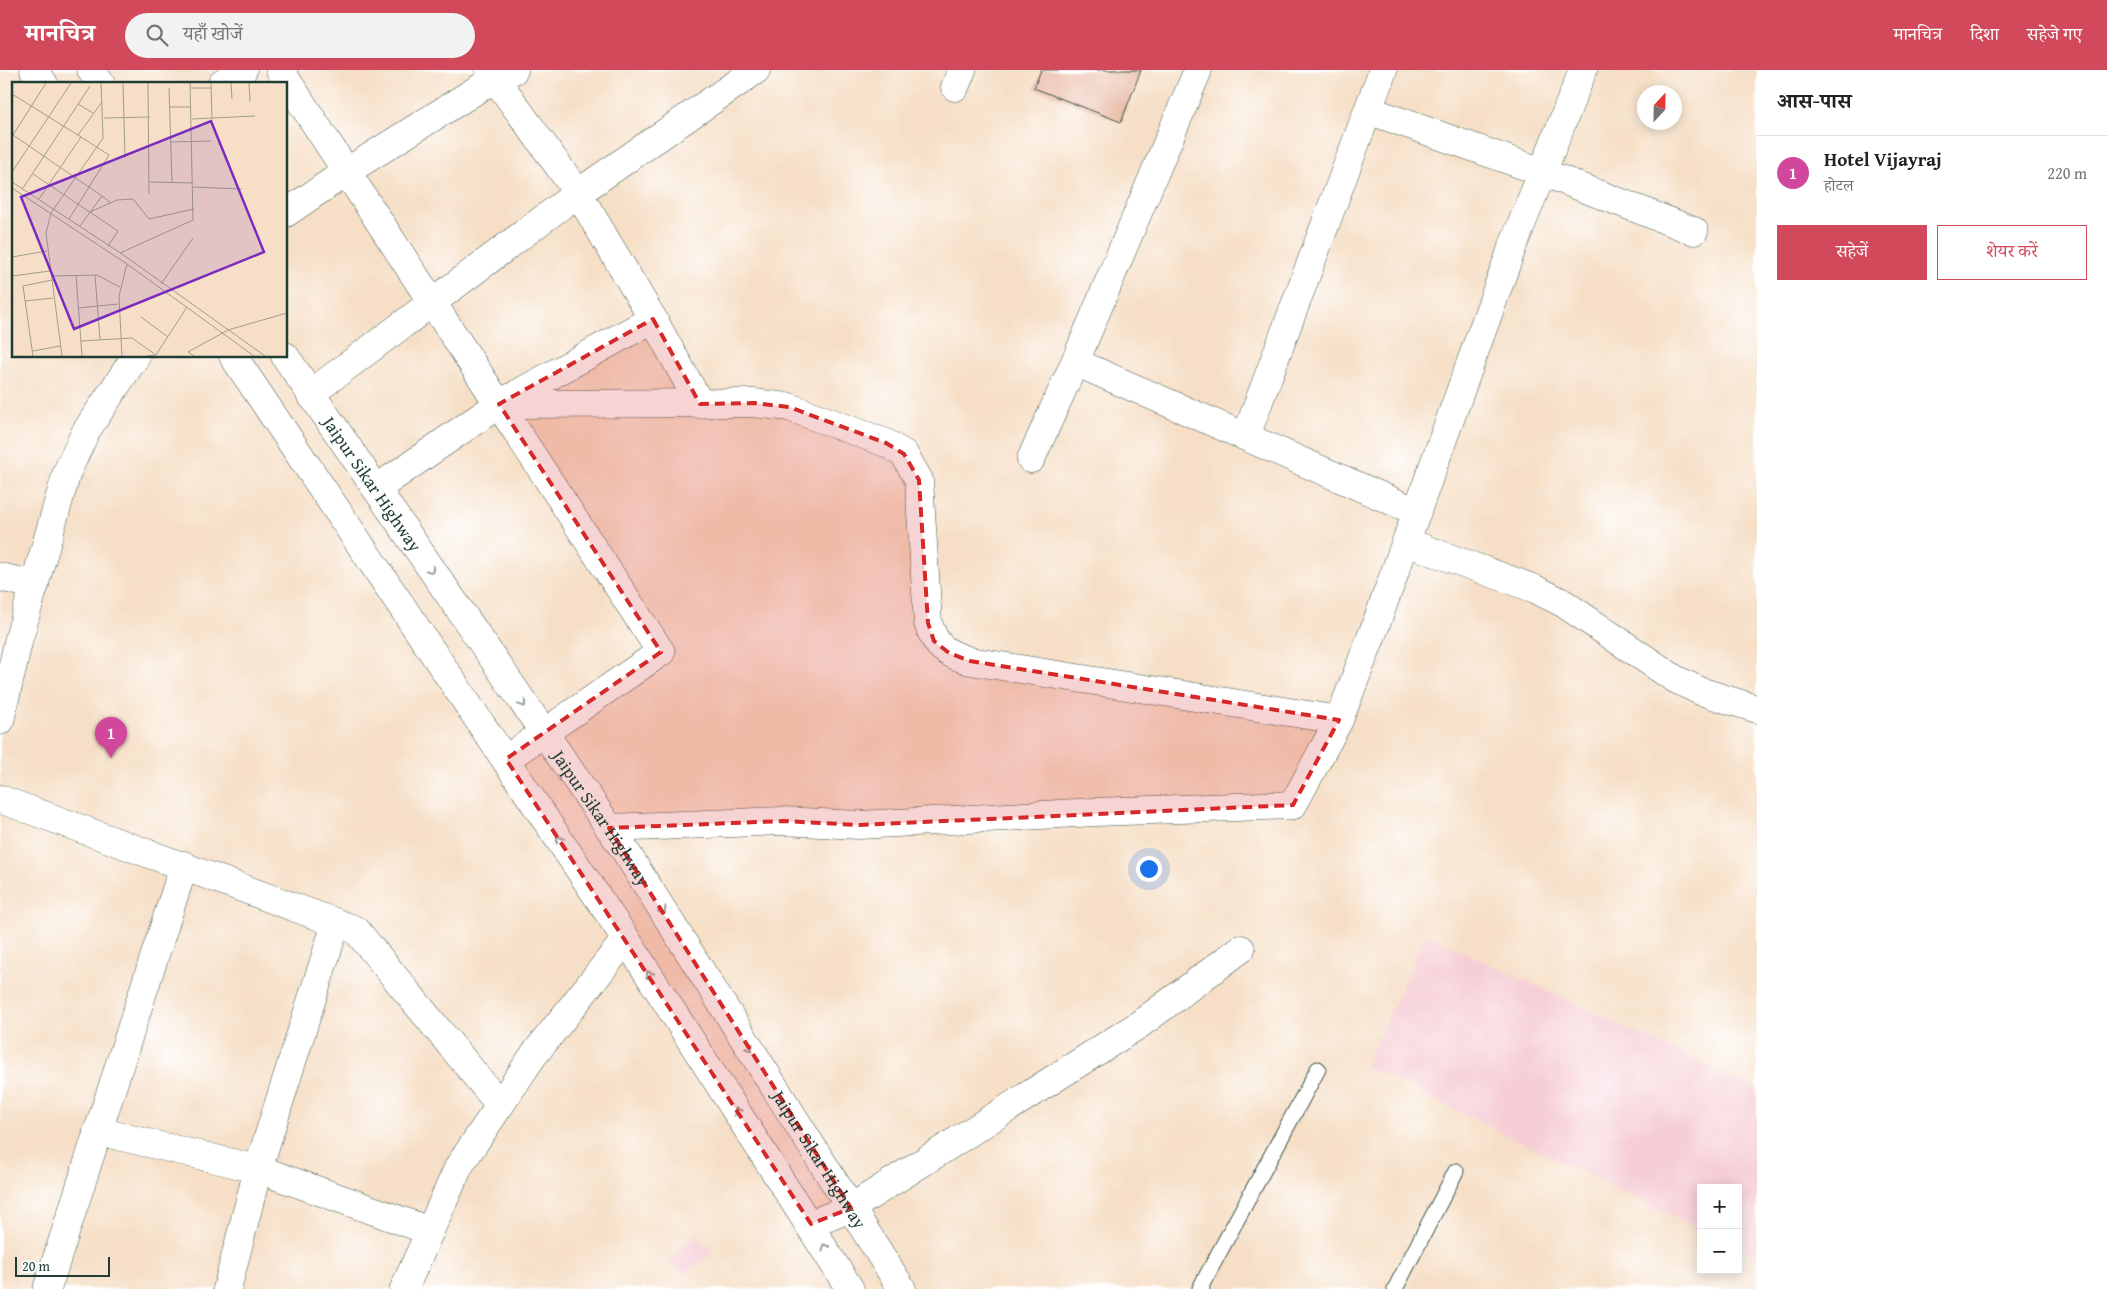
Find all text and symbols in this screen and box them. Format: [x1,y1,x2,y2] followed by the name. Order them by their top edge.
[125,13,475,58] search box
[25,15,95,50] text: मानचित्र
[183,19,243,47] text: यहाँ खोजें
[1893,20,1942,47] text: मानचित्र
[1970,20,1999,47] text: दिशा
[2027,20,2082,47] text: सहेजे गए
[143,21,171,49] icon: search
[12,82,288,358] inset map
[1637,85,1682,130] north arrow
[1777,85,1851,116] text: आस-पास
[1824,145,1942,173] text: Hotel Vijayraj
[1789,161,1797,185] text: 1
[2047,161,2087,185] text: 220 m
[1824,173,1853,197] text: होटल
[1777,225,1927,280] button: सहेजें
[1937,225,2087,280] button: शेयर करें
[315,409,429,557] street label: Jaipur Sikar Highway
[425,564,434,574] one-way arrow
[517,698,526,708] one-way arrow
[95,717,127,758] pin: 1
[545,743,657,891] street label: Jaipur Sikar Highway
[556,835,565,844] one-way arrow
[1136,856,1162,882] your location
[657,905,666,915] one-way arrow
[646,971,655,980] one-way arrow
[744,1043,753,1052] one-way arrow
[765,1083,874,1233] street label: Jaipur Sikar Highway
[734,1107,743,1116] one-way arrow
[1697,1184,1742,1274] map controls
[1697,1184,1742,1229] button: +
[1697,1229,1742,1274] button: −
[821,1244,831,1253] one-way arrow
[15,1254,110,1277] scale bar
[22,1256,50,1276] text: 20 m

